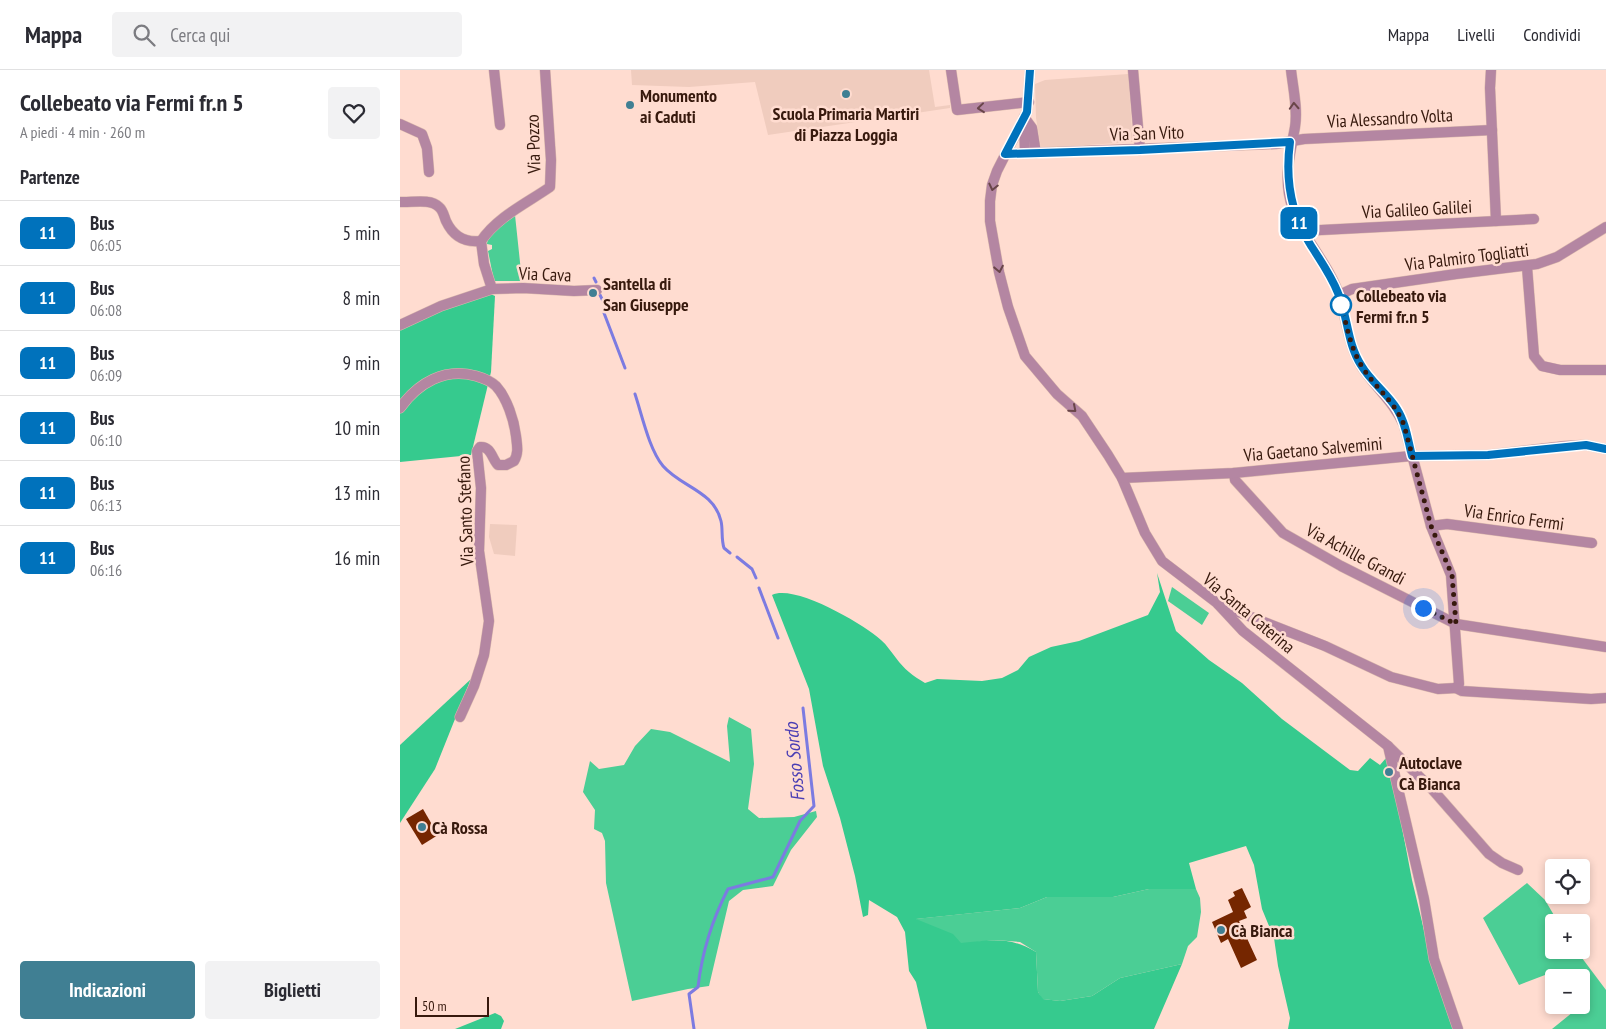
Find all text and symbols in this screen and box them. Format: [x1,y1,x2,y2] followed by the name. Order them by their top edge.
[112,12,462,57] search box
[25,19,82,50] text: Mappa
[130,21,158,49] icon: search
[170,23,230,47] text: Cerca qui
[1388,23,1429,46] text: Mappa
[1457,23,1495,46] text: Livelli
[1523,23,1581,46] text: Condividi
[640,84,717,128] place label: Monumento ai Caduti
[20,87,244,118] text: Collebeato via Fermi fr.n 5
[328,87,380,139] button: heart
[840,88,852,100] marker: Scuola Primaria Martiri di Piazza Loggia
[624,99,636,111] marker: Monumento ai Caduti
[773,102,919,146] place label: Scuola Primaria Martiri di Piazza Loggia
[976,102,984,113] one-way arrow
[1289,102,1300,110] one-way arrow
[1326,103,1453,133] street label: Via Alessandro Volta
[520,114,546,175] street label: Via Pozzo
[1108,120,1185,146] street label: Via San Vito
[20,122,145,142] text: A piedi · 4 min · 260 m
[20,165,80,189] text: Partenze
[988,182,999,191] one-way arrow
[1360,195,1473,223] street label: Via Galileo Galilei
[1276,207,1322,239] line badge: 11
[90,211,114,235] text: Bus
[1290,211,1308,234] text: 11
[39,221,56,244] text: 11
[343,221,380,245] text: 5 min
[90,235,122,255] text: 06:05
[1403,238,1530,276] street label: Via Palmiro Togliatti
[517,262,572,286] street label: Via Cava
[993,265,1003,274] one-way arrow
[603,272,689,316] place label: Santella di San Giuseppe
[90,276,114,300] text: Bus
[1356,284,1447,328] place label: Collebeato via Fermi fr.n 5
[39,286,56,309] text: 11
[343,286,380,310] text: 8 min
[587,287,599,299] marker: Santella di San Giuseppe
[1330,294,1352,316] marker: Collebeato via Fermi fr.n 5
[90,300,122,320] text: 06:08
[90,341,114,365] text: Bus
[39,351,56,374] text: 11
[343,351,380,375] text: 9 min
[90,365,122,385] text: 06:09
[1068,403,1077,412] one-way arrow
[90,406,114,430] text: Bus
[39,416,56,439] text: 11
[334,416,380,440] text: 10 min
[90,430,122,450] text: 06:10
[1242,431,1383,467] street label: Via Gaetano Salvemini
[452,455,478,567] street label: Via Santo Stefano
[90,471,114,495] text: Bus
[39,481,56,504] text: 11
[334,481,380,505] text: 13 min
[90,495,122,515] text: 06:13
[1461,498,1566,535] street label: Via Enrico Fermi
[1301,518,1410,590] street label: Via Achille Grandi
[90,536,114,560] text: Bus
[39,546,56,569] text: 11
[334,546,380,570] text: 16 min
[90,560,122,580] text: 06:16
[1197,567,1300,658] street label: Via Santa Caterina
[1411,596,1436,621] your location
[778,720,809,802] water label: Fosso Sordo
[1398,751,1462,795] place label: Autoclave Cà Bianca
[1383,766,1395,778] marker: Autoclave Cà Bianca
[432,816,488,839] place label: Cà Rossa
[416,821,428,833] marker: Cà Rossa
[1545,859,1590,1014] map controls
[1545,859,1590,904] button: locate
[1545,914,1590,959] button: +
[1231,919,1292,942] place label: Cà Bianca
[1215,924,1227,936] marker: Cà Bianca
[20,961,195,1019] button: Indicazioni
[205,961,380,1019] button: Biglietti
[1545,969,1590,1014] button: −
[415,994,489,1017] scale bar
[422,997,447,1015] text: 50 m

